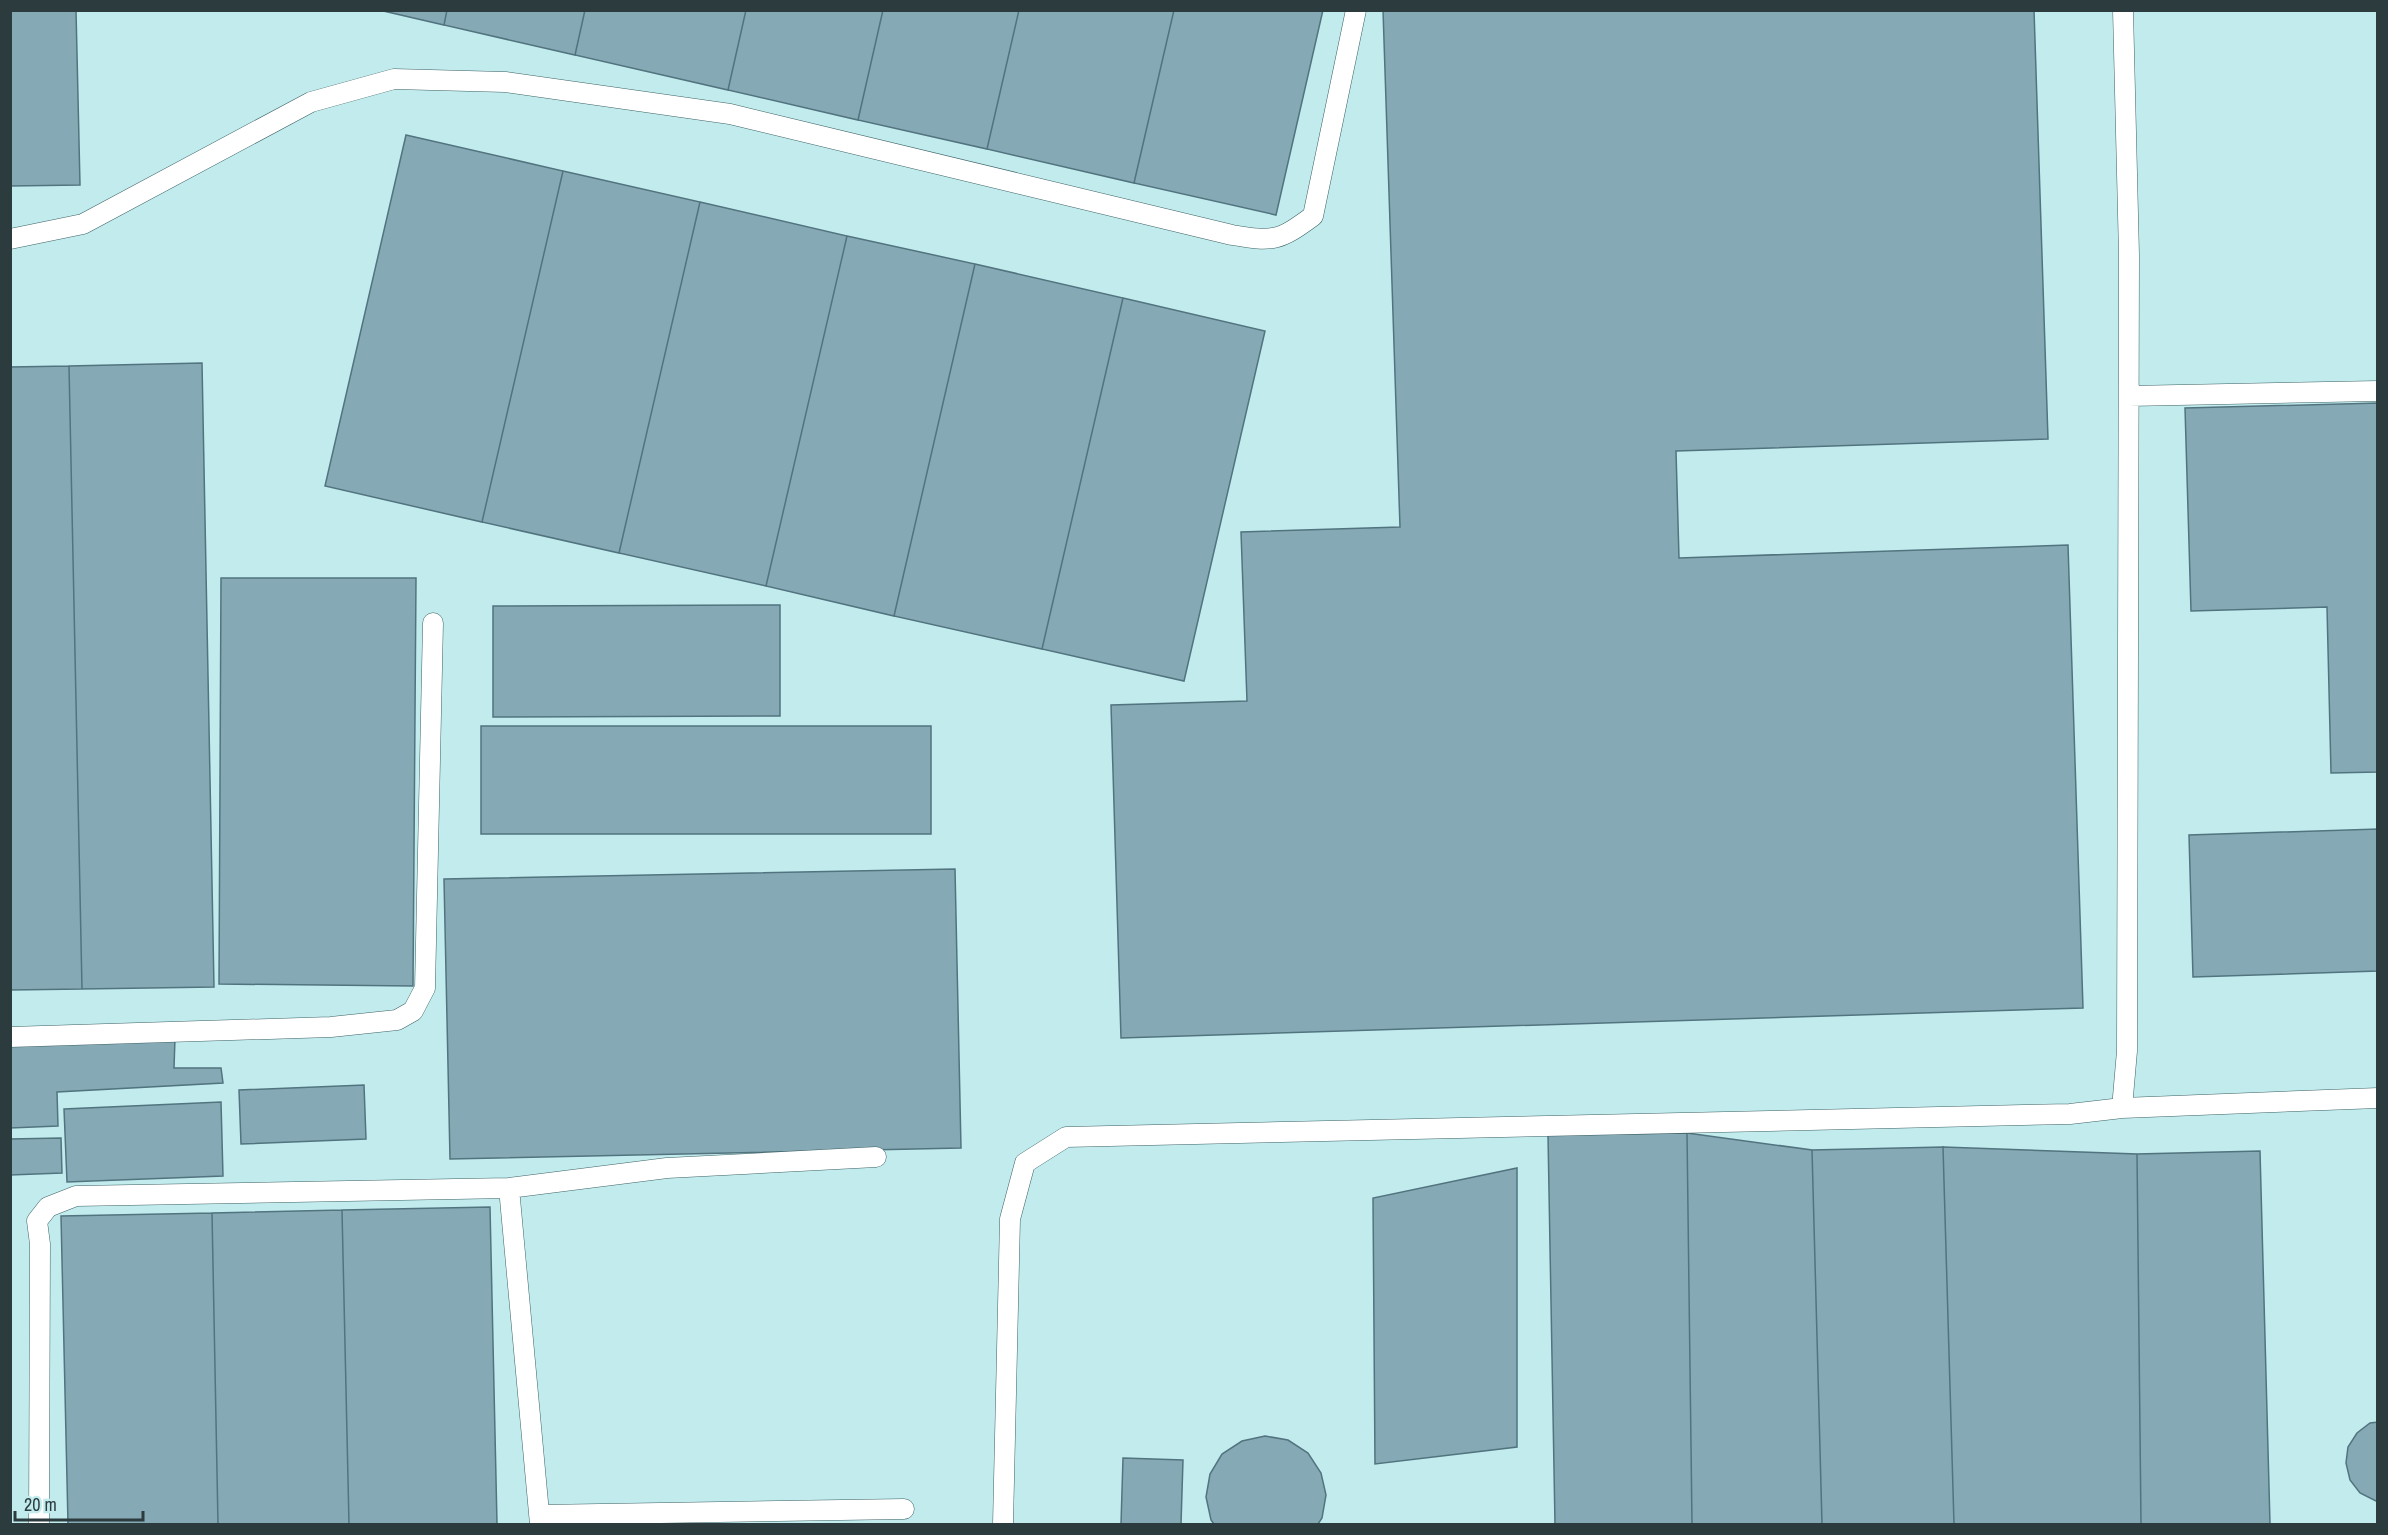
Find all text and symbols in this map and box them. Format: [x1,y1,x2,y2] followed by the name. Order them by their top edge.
[15,1484,142,1522] scale bar
[24,1492,57,1517] text: 20 m

